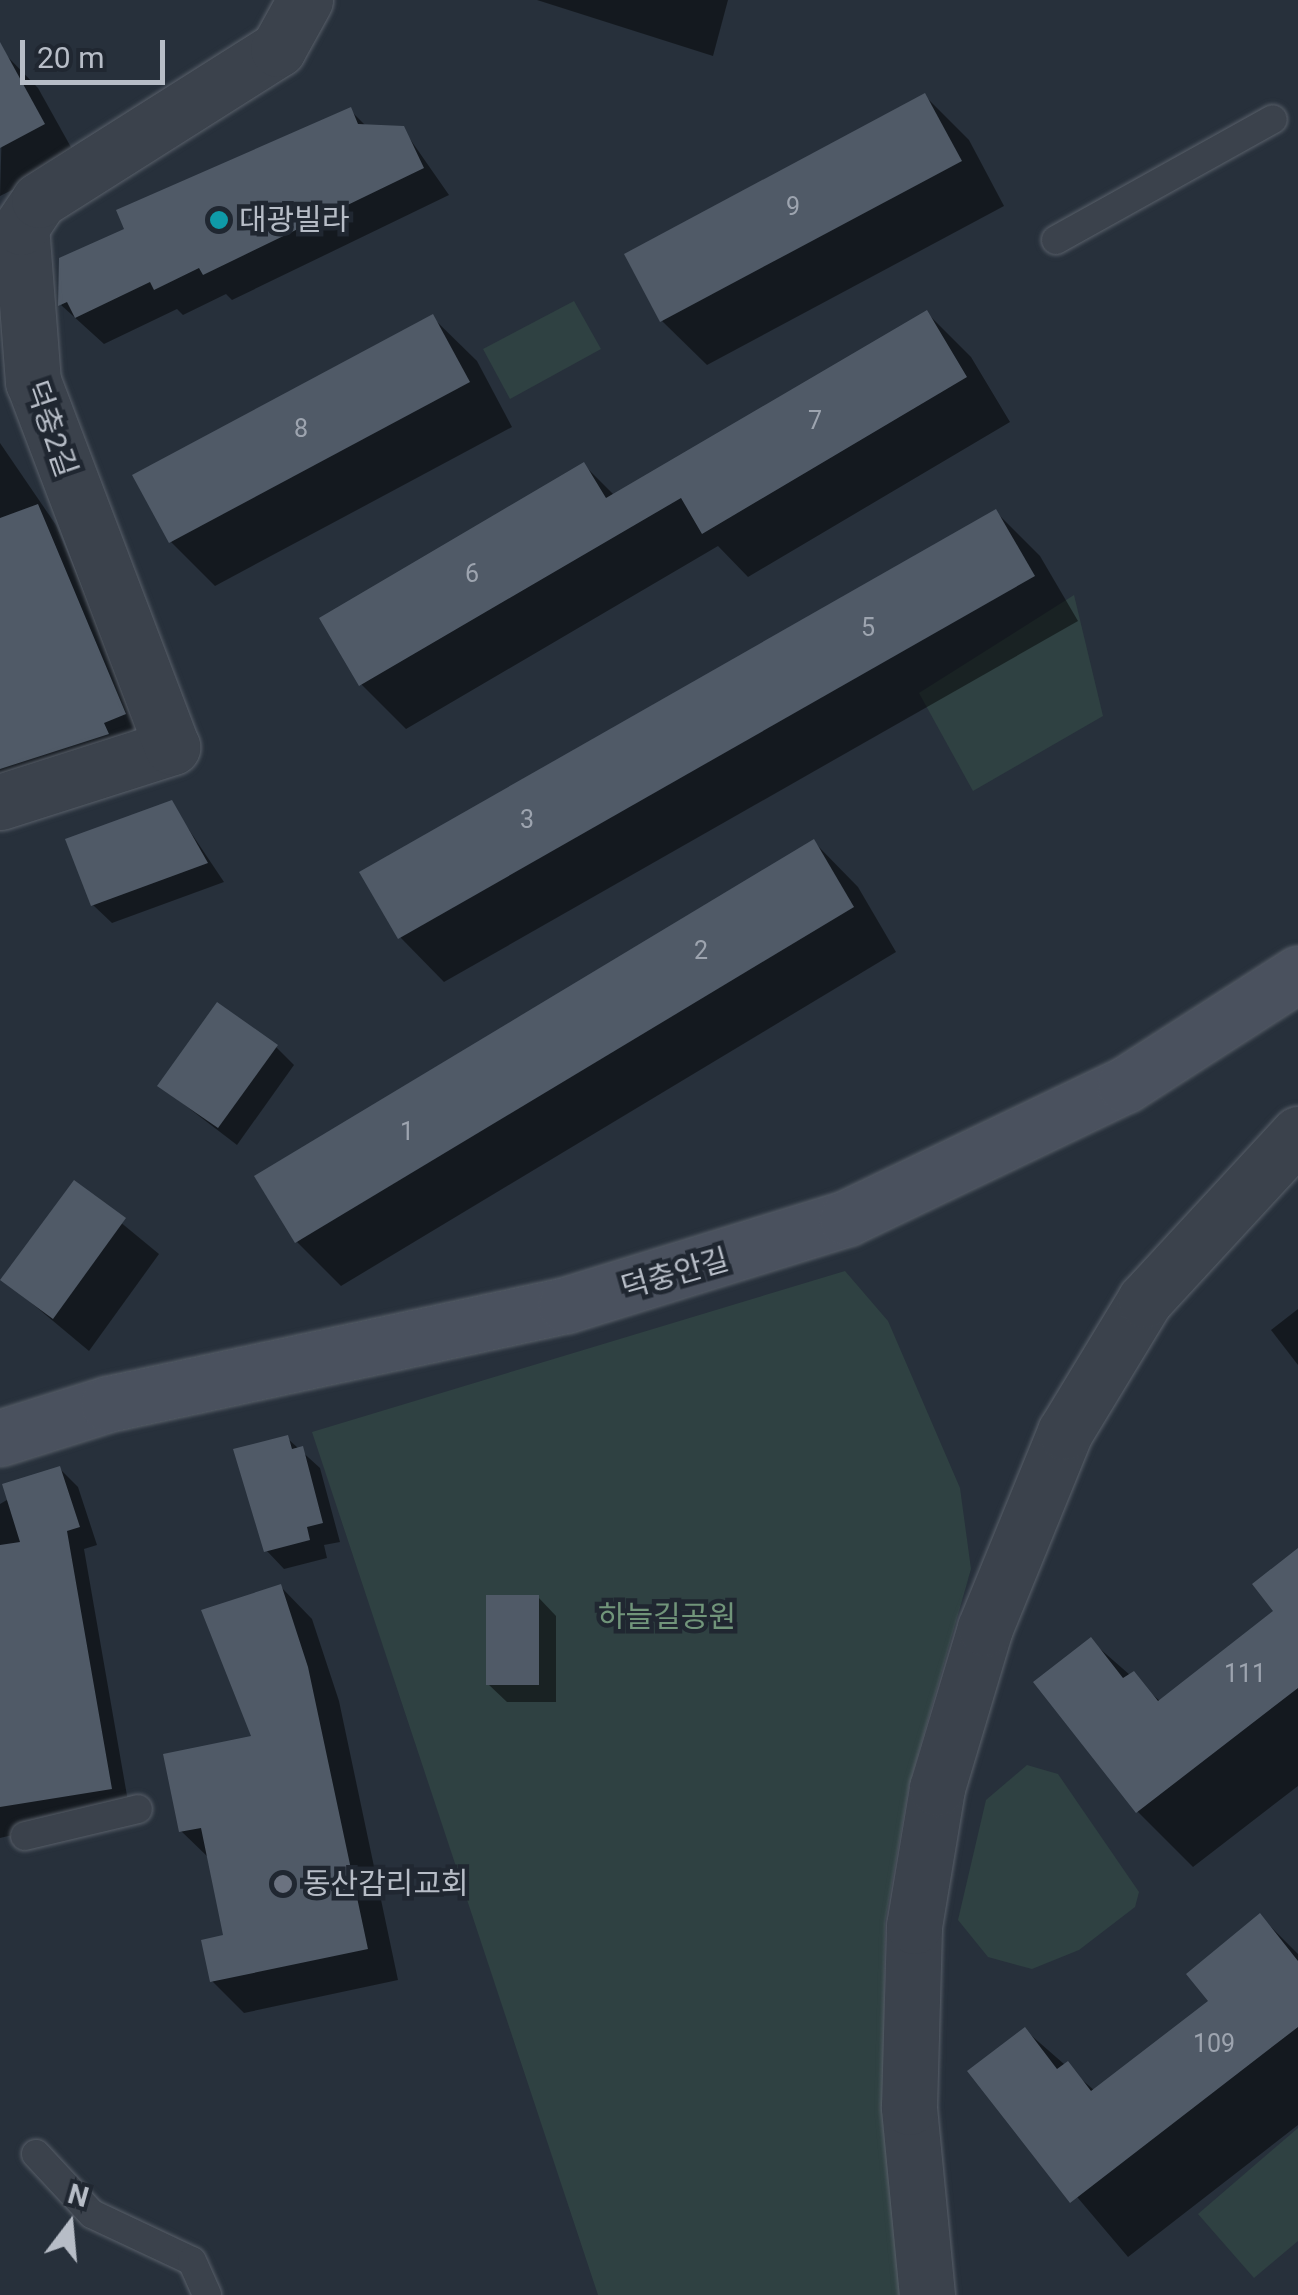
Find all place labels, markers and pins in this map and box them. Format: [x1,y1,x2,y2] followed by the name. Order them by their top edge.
[239,202,349,238] place label: 대광빌라
[208,209,230,231] marker: 대광빌라
[303,1866,469,1902] place label: 동산감리교회
[272,1873,294,1895] marker: 동산감리교회

